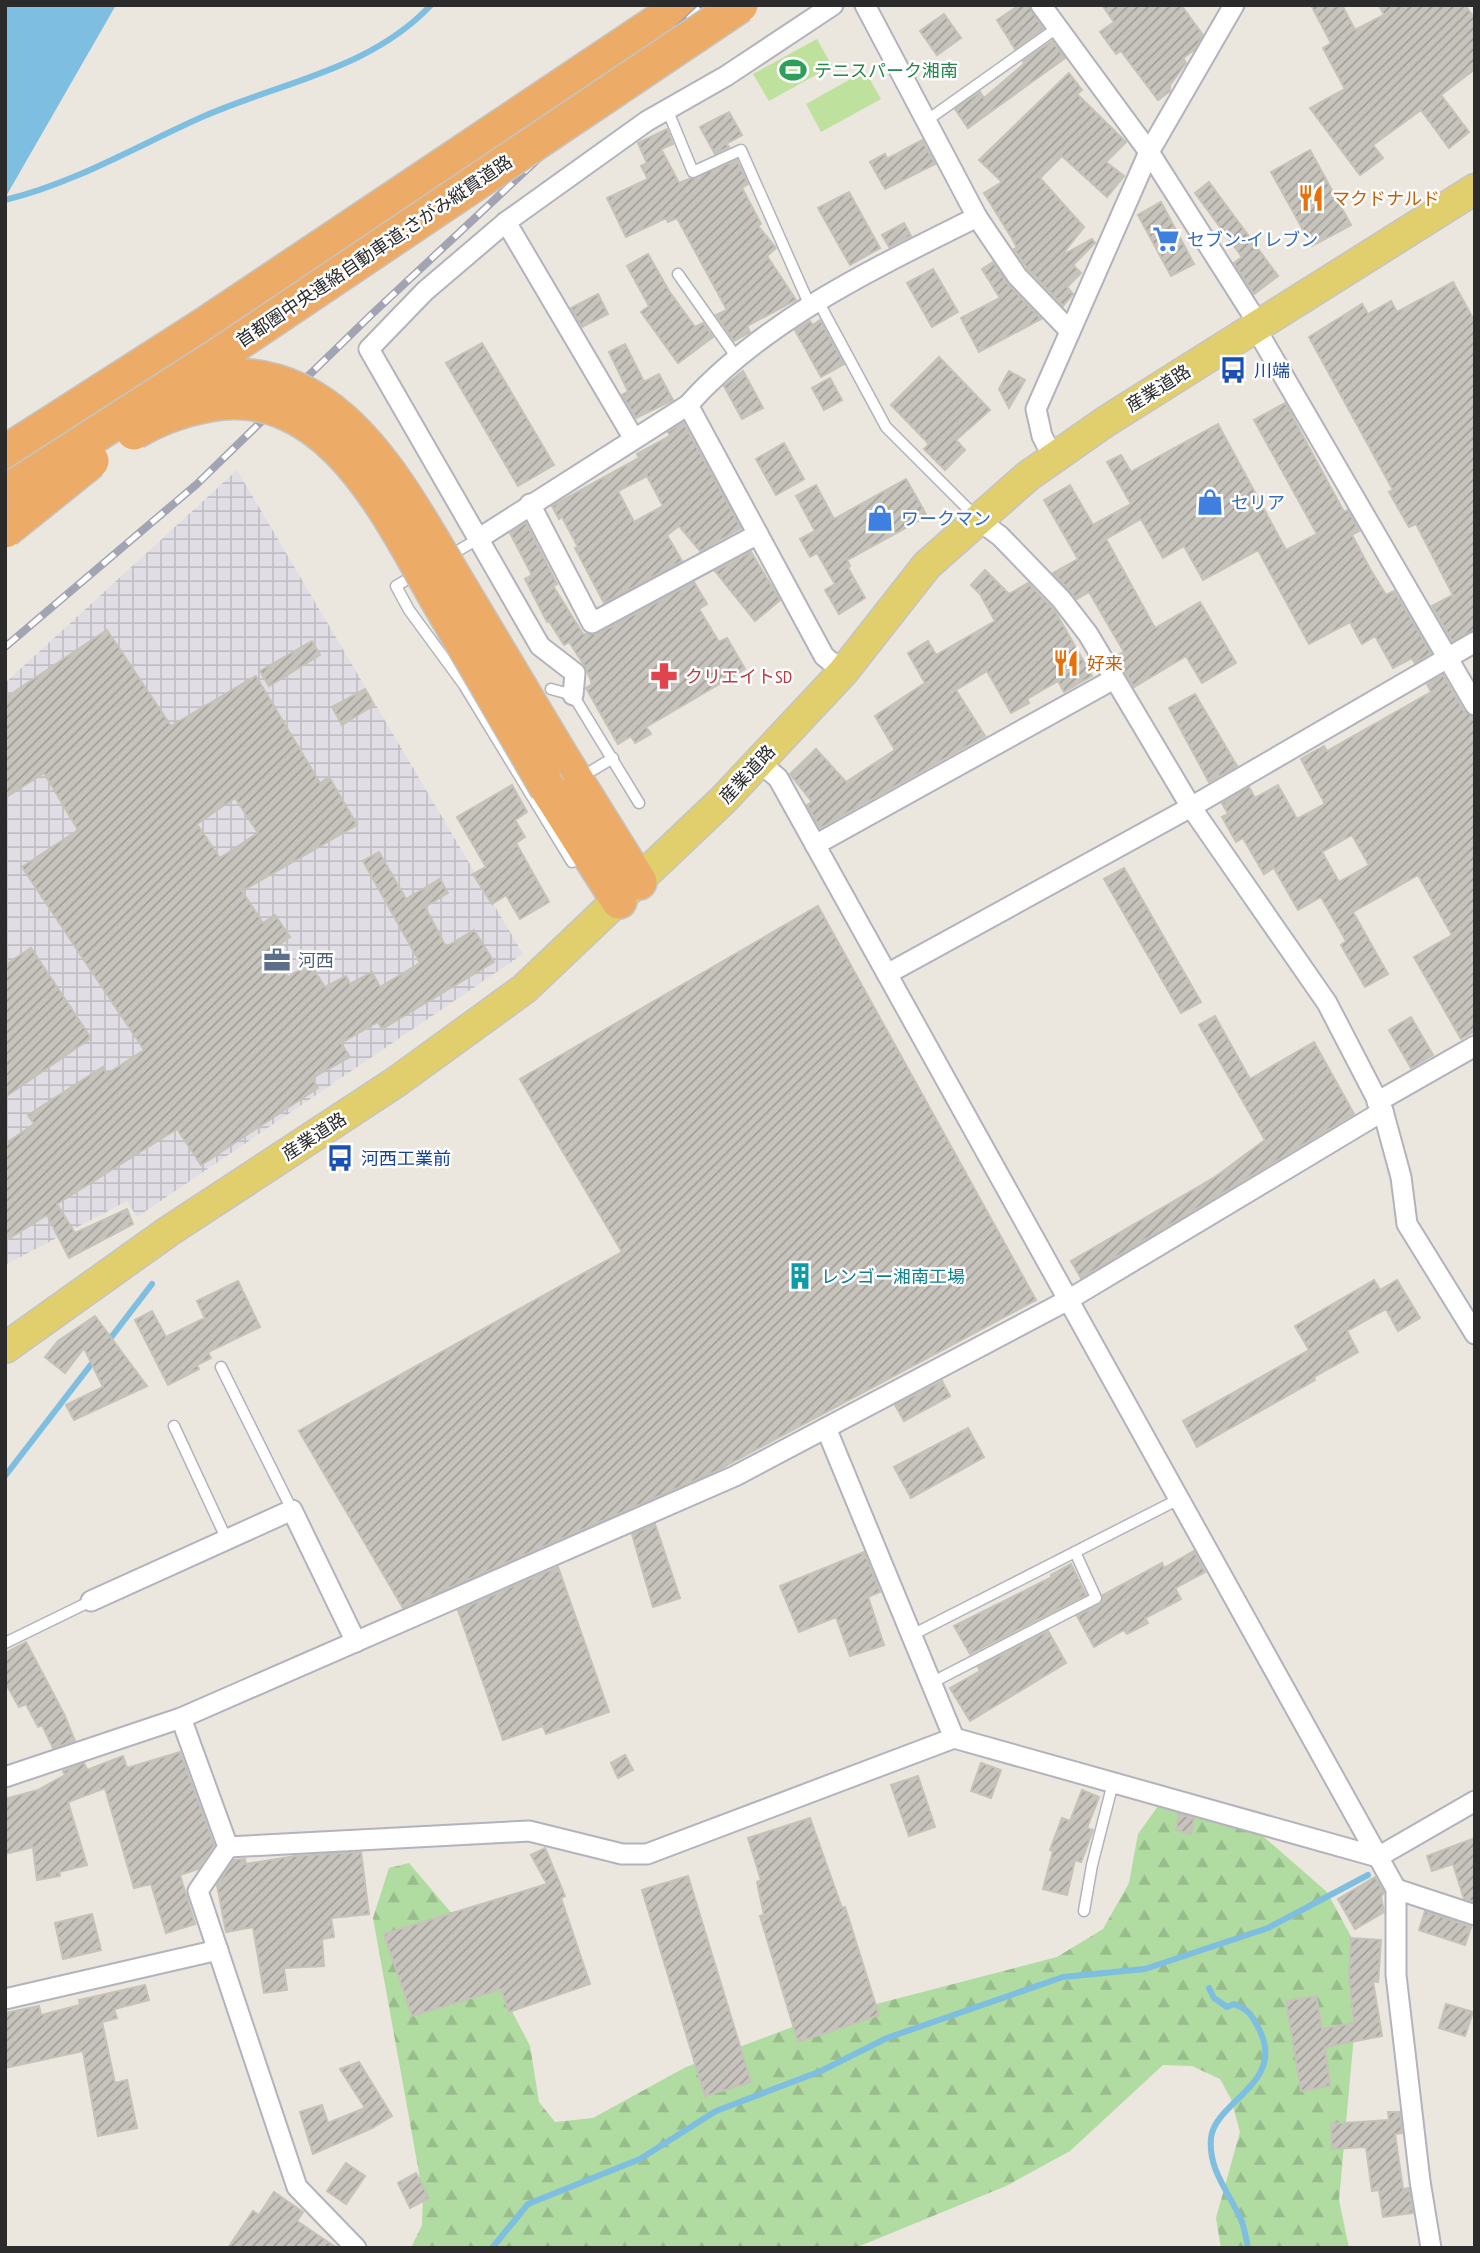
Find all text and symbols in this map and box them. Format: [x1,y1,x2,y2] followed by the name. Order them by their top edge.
[778,55,808,85] sports icon: テニスパーク湘南
[814,59,958,82] place label: テニスパーク湘南
[232,150,516,352] street label: 首都圏中央連絡自動車道;さがみ縦貫道路
[1296,183,1326,213] restaurant icon: マクドナルド
[1332,187,1440,210] place label: マクドナルド
[1151,224,1181,254] supermarket icon: セブン-イレブン
[1187,228,1318,251] place label: セブン-イレブン
[1218,355,1248,385] bus stop icon: 川端
[1121,359,1195,417] street label: 産業道路
[1254,359,1290,382] place label: 川端
[1195,487,1225,517] shop icon: セリア
[1231,491,1285,514] place label: セリア
[865,503,895,533] shop icon: ワークマン
[901,507,991,530] place label: ワークマン
[1051,648,1081,678] restaurant icon: 好来
[1087,652,1123,675] place label: 好来
[649,661,679,691] pharmacy icon: クリエイトSD
[685,665,792,688] place label: クリエイトSD
[714,740,780,808] street label: 産業道路
[262,945,292,975] office icon: 河西
[298,949,334,972] place label: 河西
[278,1107,350,1165] street label: 産業道路
[325,1143,355,1173] bus stop icon: 河西工業前
[361,1147,451,1170] place label: 河西工業前
[785,1261,815,1291] building icon: レンゴー湘南工場
[821,1265,965,1288] place label: レンゴー湘南工場

